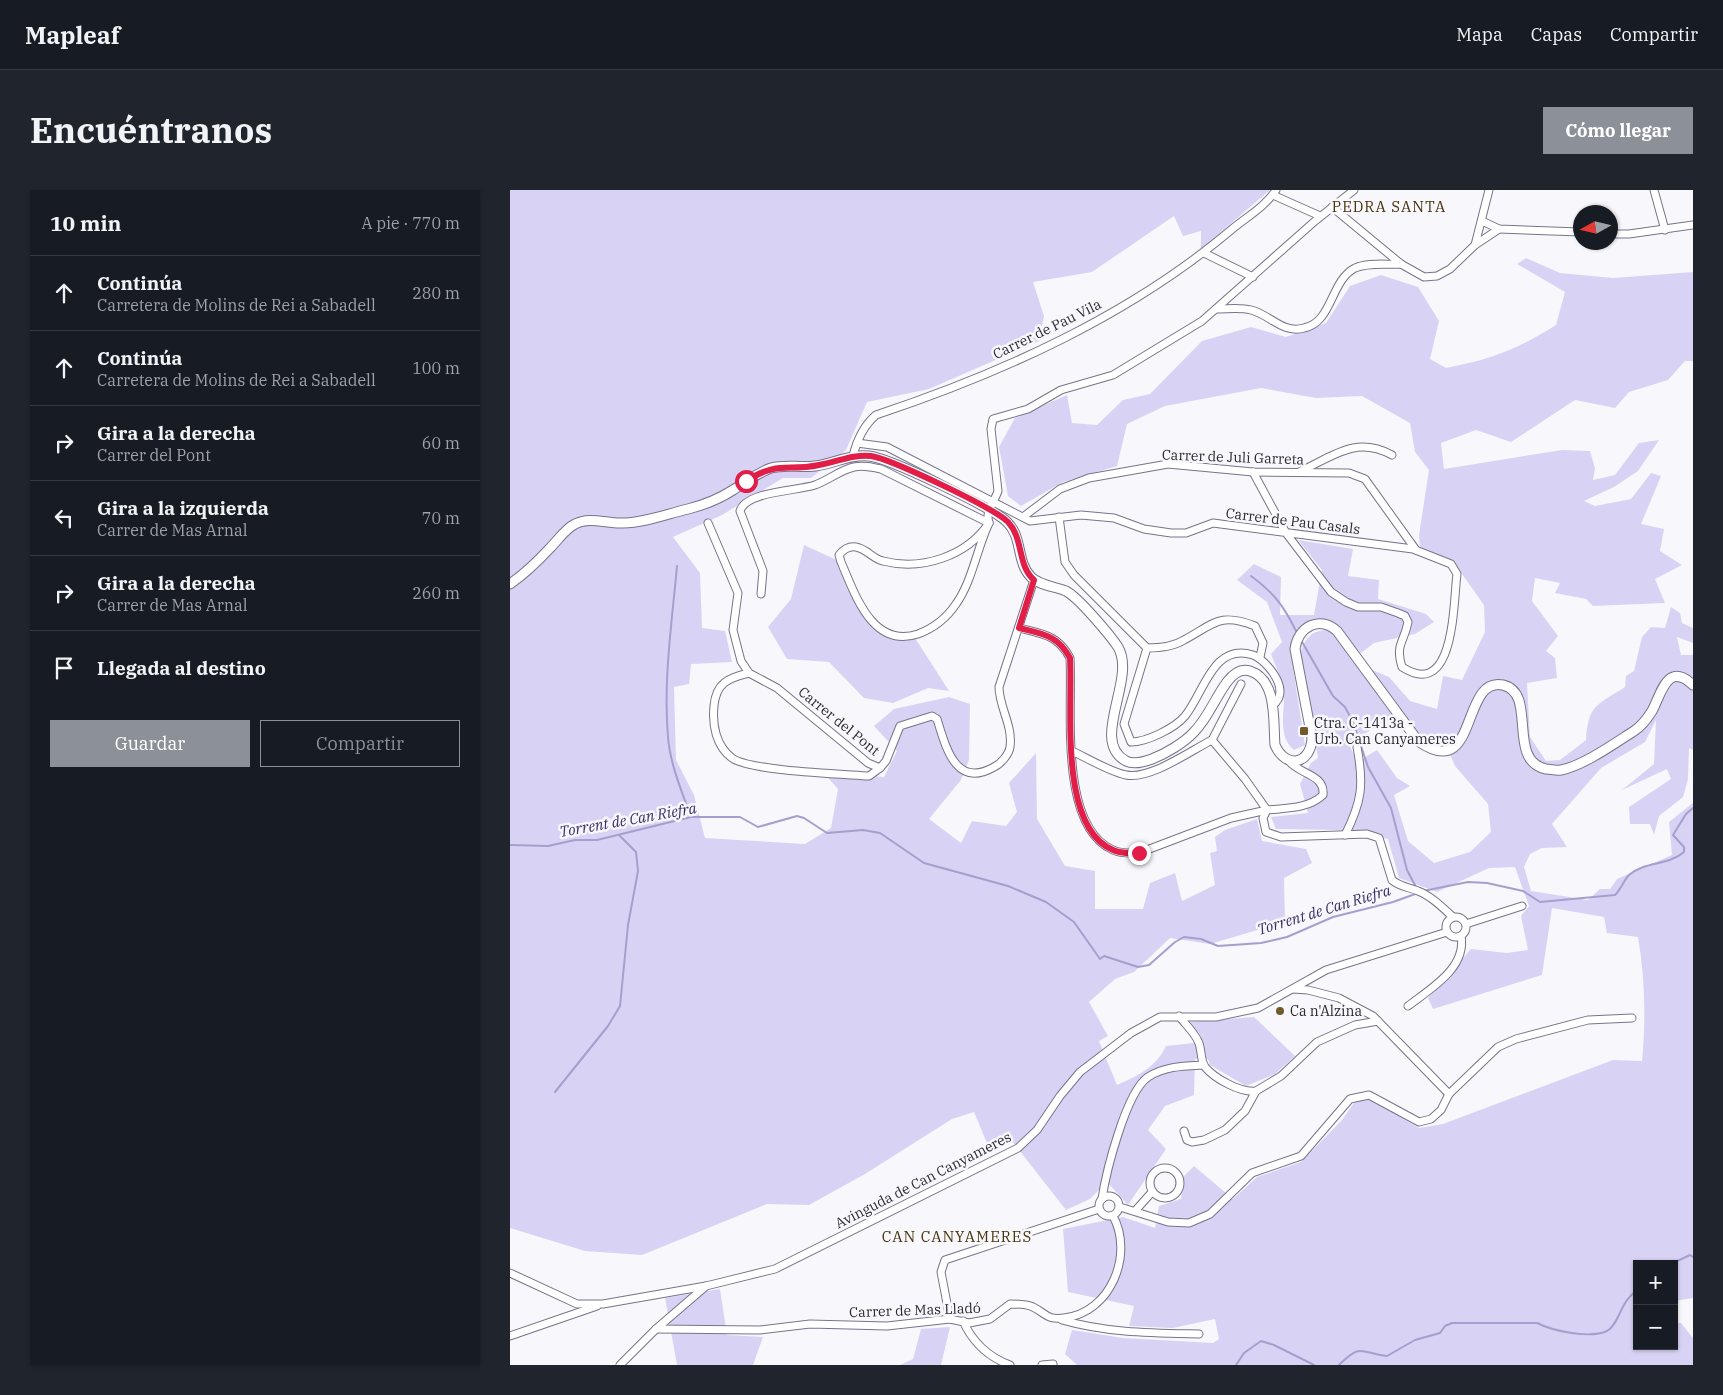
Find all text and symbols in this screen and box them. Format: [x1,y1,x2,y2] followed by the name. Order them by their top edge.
[25,19,120,51] text: Mapleaf
[1456,23,1503,46] text: Mapa
[1531,23,1582,46] text: Capas
[1610,23,1698,46] text: Compartir
[30,107,272,153] text: Encuéntranos
[1543,107,1693,154] button: Cómo llegar
[1332,197,1446,216] district label: PEDRA SANTA
[1573,205,1618,250] north arrow
[50,209,121,237] text: 10 min
[362,213,460,233] text: A pie · 770 m
[97,271,182,295] text: Continúa
[50,279,78,307] icon: ahead
[412,283,460,303] text: 280 m
[97,295,376,315] text: Carretera de Molins de Rei a Sabadell
[990,295,1105,363] street label: Carrer de Pau Vila
[97,346,182,370] text: Continúa
[50,354,78,382] icon: ahead
[412,358,460,378] text: 100 m
[97,370,376,390] text: Carretera de Molins de Rei a Sabadell
[97,421,256,445] text: Gira a la derecha
[50,429,78,457] icon: right
[422,433,460,453] text: 60 m
[97,445,211,465] text: Carrer del Pont
[1162,446,1305,468] street label: Carrer de Juli Garreta
[735,470,758,493] route start
[97,496,269,520] text: Gira a la izquierda
[50,504,78,532] icon: left
[1225,504,1361,538] street label: Carrer de Pau Casals
[422,508,460,528] text: 70 m
[97,520,248,540] text: Carrer de Mas Arnal
[97,571,256,595] text: Gira a la derecha
[50,579,78,607] icon: right
[412,583,460,603] text: 260 m
[97,595,248,615] text: Carrer de Mas Arnal
[50,654,78,682] icon: arrive
[97,656,266,680] text: Llegada al destino
[795,683,883,759] street label: Carrer del Pont
[1314,714,1456,748] place label: Ctra. C-1413a - Urb. Can Canyameres
[50,720,250,767] button: Guardar
[260,720,460,767] button: Compartir
[1298,725,1310,737] marker: Ctra. C-1413a - Urb. Can Canyameres
[558,798,699,841] water label: Torrent de Can Riefra
[1128,842,1151,865] route end
[1255,880,1394,939] water label: Torrent de Can Riefra
[1290,1002,1362,1020] place label: Ca n'Alzina
[1274,1005,1286,1017] marker: Ca n'Alzina
[832,1128,1014,1232] street label: Avinguda de Can Canyameres
[882,1227,1032,1246] district label: CAN CANYAMERES
[1633,1260,1678,1350] map controls
[1633,1260,1678,1305] button: +
[849,1299,981,1321] street label: Carrer de Mas Lladó
[1633,1305,1678,1350] button: −

